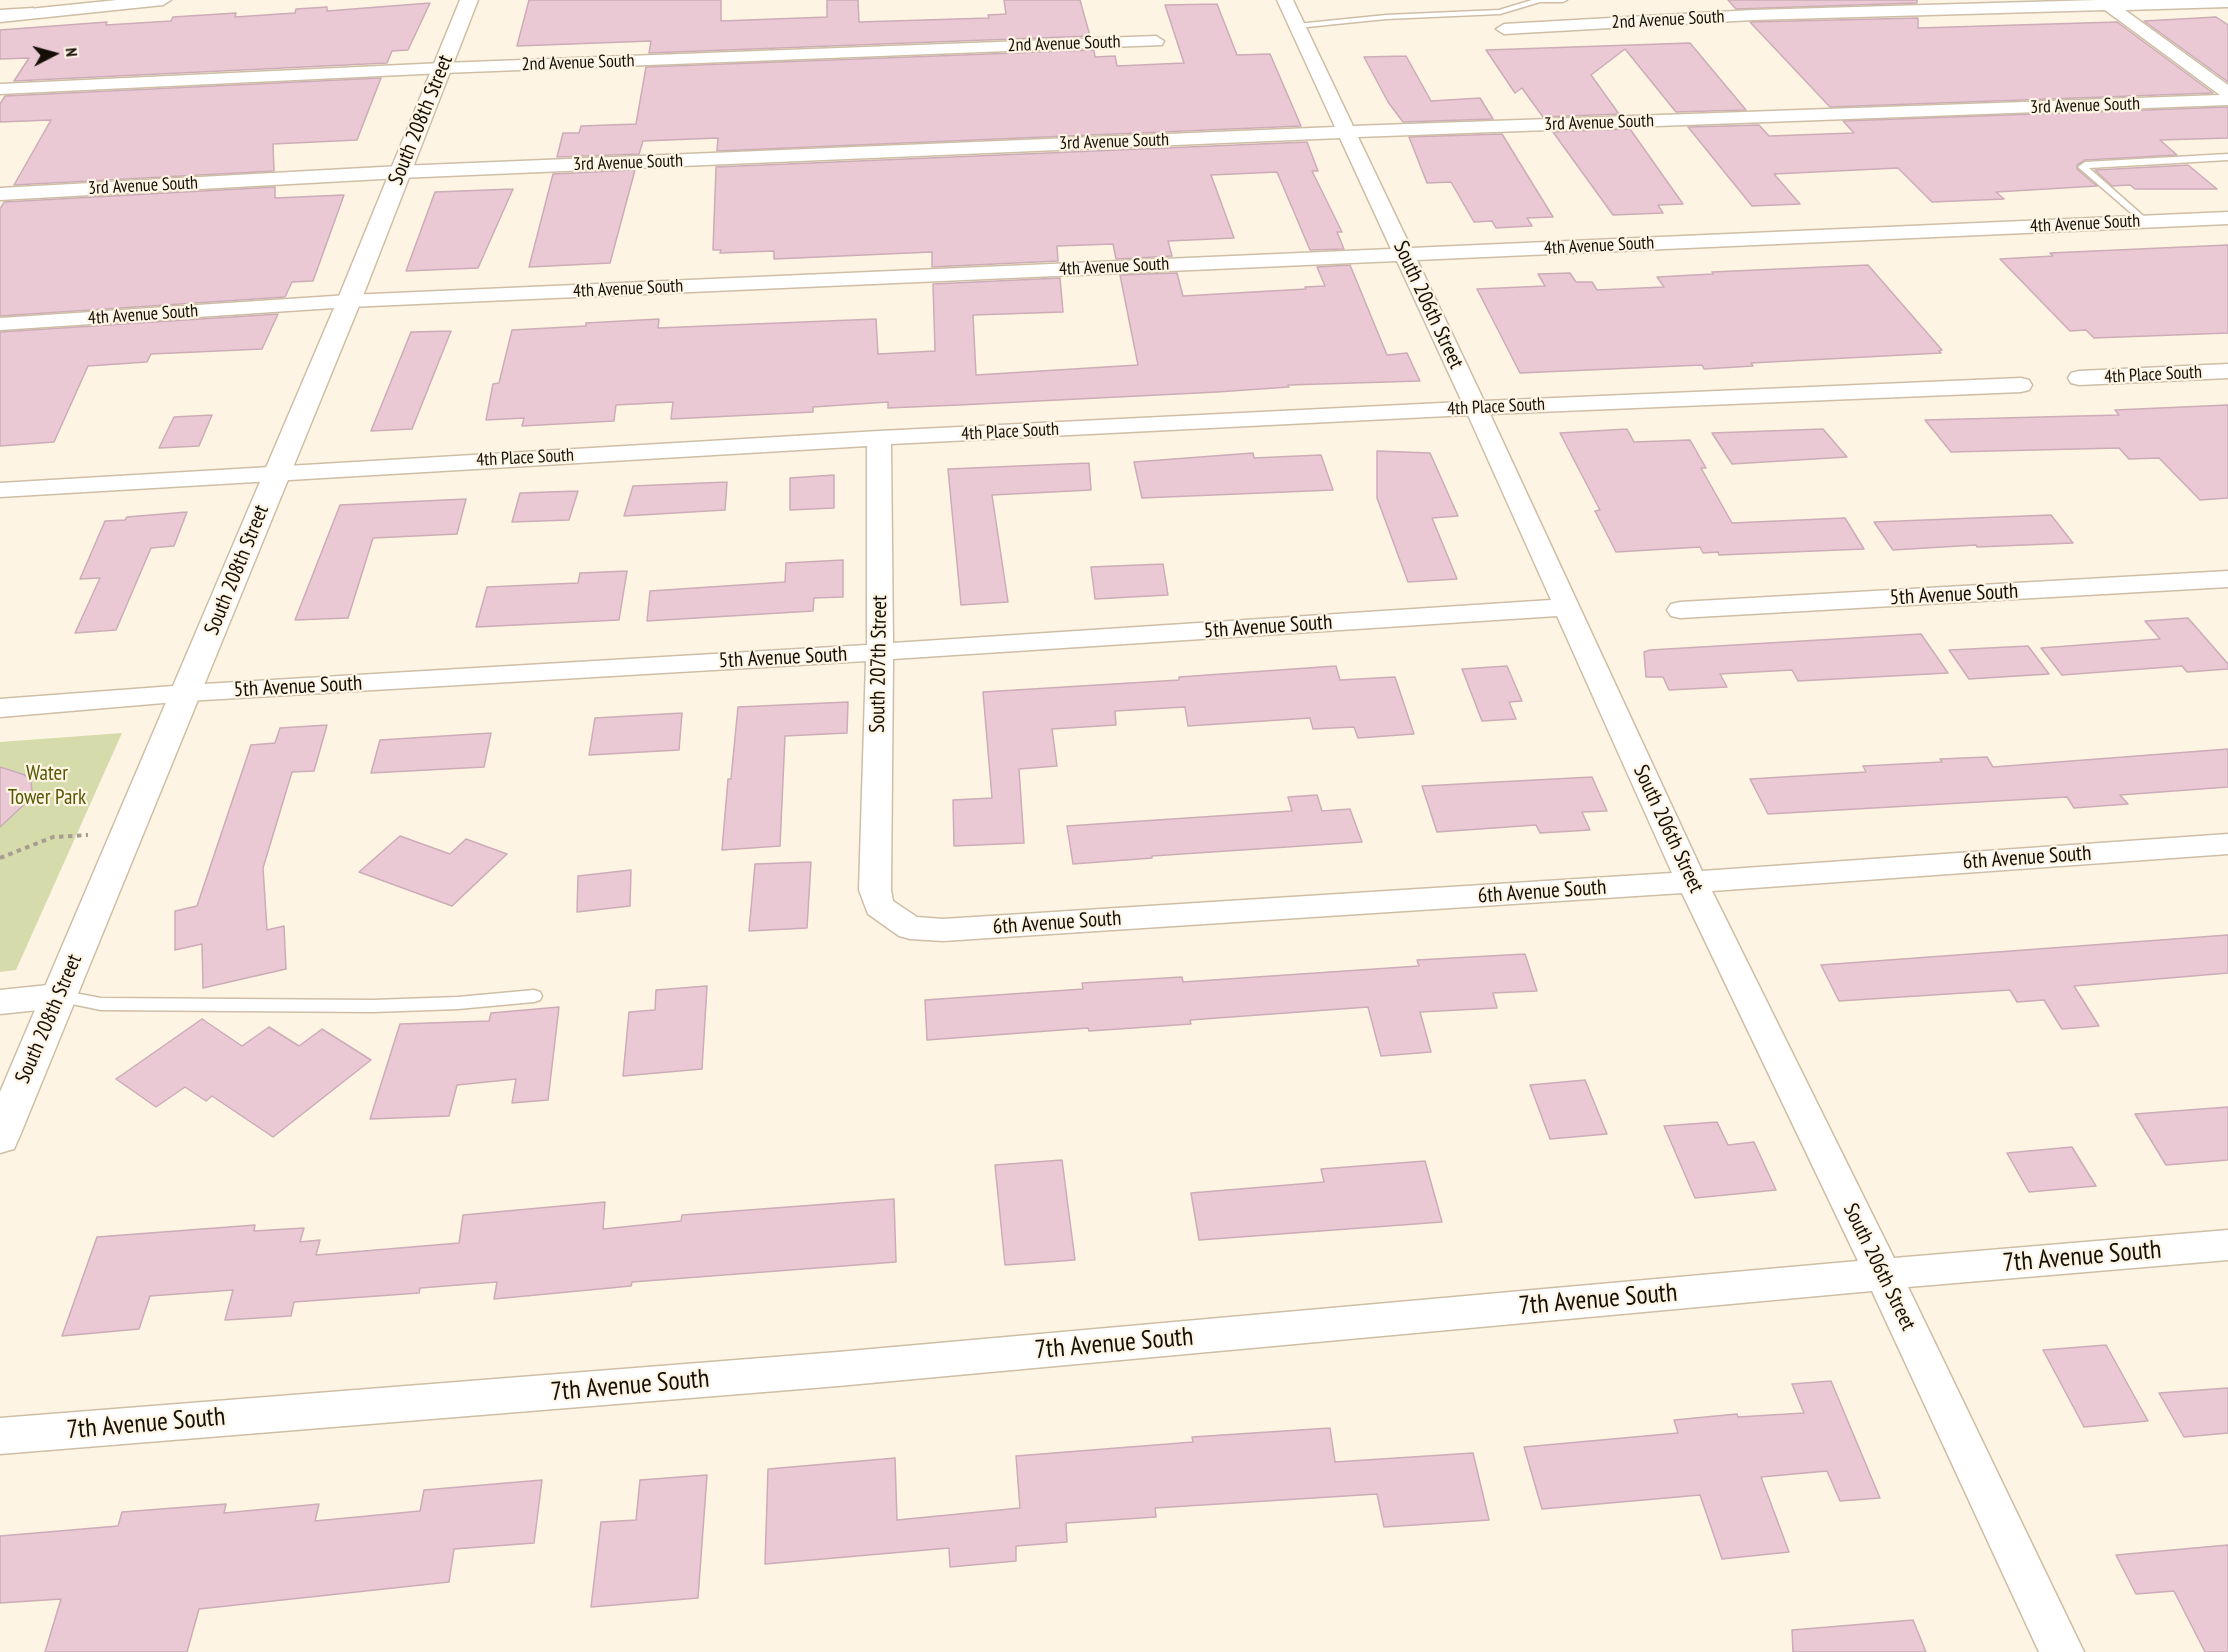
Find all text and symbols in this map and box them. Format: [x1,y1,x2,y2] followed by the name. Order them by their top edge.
[1611,6,1725,34] street label: 2nd Avenue South
[24,24,84,84] north arrow
[1007,31,1121,57] street label: 2nd Avenue South
[62,47,82,57] text: N
[521,50,635,76] street label: 2nd Avenue South
[383,51,459,189] street label: South 208th Street
[2030,93,2140,119] street label: 3rd Avenue South
[1544,110,1654,136] street label: 3rd Avenue South
[1059,129,1169,155] street label: 3rd Avenue South
[573,150,683,176] street label: 3rd Avenue South
[87,172,199,200] street label: 3rd Avenue South
[2029,210,2141,238] street label: 4th Avenue South
[1543,232,1655,260] street label: 4th Avenue South
[1387,237,1469,373] street label: South 206th Street
[1058,253,1170,281] street label: 4th Avenue South
[572,275,684,303] street label: 4th Avenue South
[87,300,199,330] street label: 4th Avenue South
[2104,362,2202,388] street label: 4th Place South
[1447,394,1545,420] street label: 4th Place South
[961,419,1059,445] street label: 4th Place South
[476,445,574,471] street label: 4th Place South
[199,501,275,639] street label: South 208th Street
[1889,579,2019,611] street label: 5th Avenue South
[865,595,893,733] street label: South 207th Street
[1203,610,1333,644] street label: 5th Avenue South
[718,642,848,674] street label: 5th Avenue South
[233,671,363,703] street label: 5th Avenue South
[8,761,86,811] park label: Water Tower Park
[1627,761,1709,897] street label: South 206th Street
[1962,841,2092,875] street label: 6th Avenue South
[1477,875,1607,909] street label: 6th Avenue South
[992,906,1122,940] street label: 6th Avenue South
[10,951,88,1087] street label: South 208th Street
[1837,1199,1921,1335] street label: South 206th Street
[2001,1235,2163,1279] street label: 7th Avenue South
[1517,1278,1679,1322] street label: 7th Avenue South
[1033,1322,1195,1366] street label: 7th Avenue South
[549,1364,711,1408] street label: 7th Avenue South
[65,1402,227,1446] street label: 7th Avenue South

